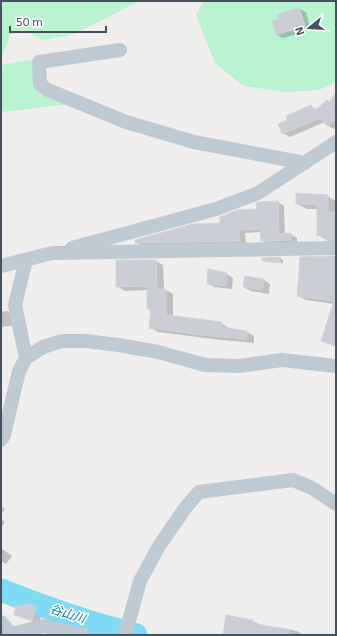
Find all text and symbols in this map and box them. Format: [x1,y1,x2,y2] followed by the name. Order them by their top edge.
[10,8,106,34] scale bar
[289,8,329,48] north arrow
[16,14,43,28] text: 50 m
[292,25,306,37] text: N
[49,601,89,626] water label: 谷山川

